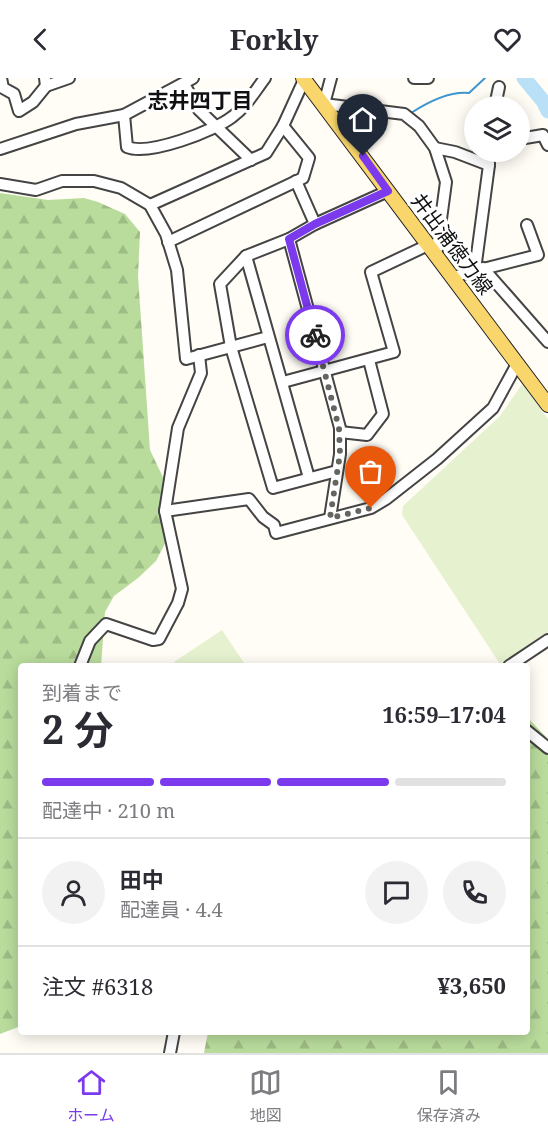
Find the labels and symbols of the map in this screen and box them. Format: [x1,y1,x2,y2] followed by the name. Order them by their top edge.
[148,86,253,114] district label: 志井四丁目
[337,94,388,156] pin
[406,188,499,300] street label: 井出浦徳力線
[285,305,345,365] courier
[345,446,396,508] pin

